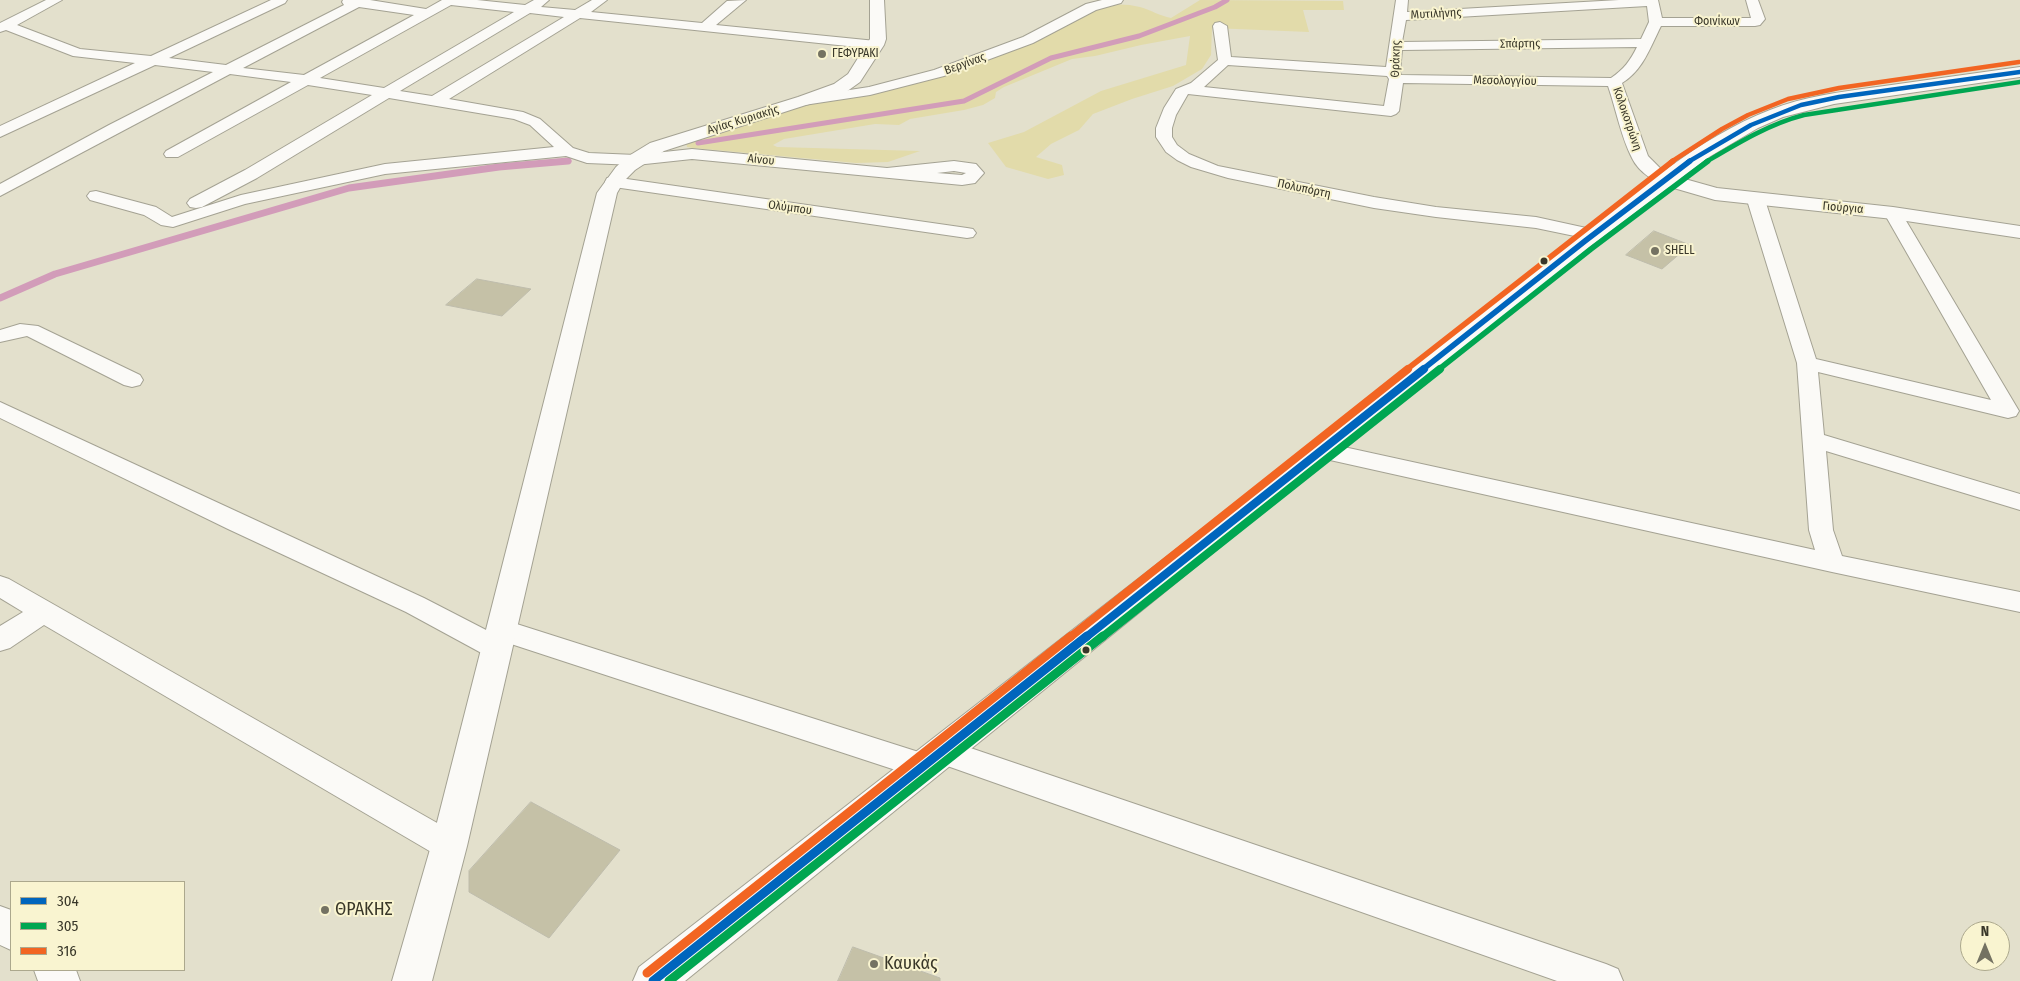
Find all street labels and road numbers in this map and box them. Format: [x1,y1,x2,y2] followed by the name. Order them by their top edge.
[1410,5,1462,23] street label: Μυτιλήνης
[1694,15,1740,29] street label: Φοινίκων
[1500,36,1540,52] street label: Σπάρτης
[1388,40,1404,78] street label: Θράκης
[942,50,988,78] street label: Βεργίνας
[1473,73,1537,89] street label: Μεσολογγίου
[1609,85,1645,153] street label: Κολοκοτρώνη
[705,102,781,138] street label: Αγίας Κυριακής
[747,151,775,169] street label: Αίνου
[1276,176,1332,202] street label: Πολυπόρτη
[767,198,813,218] street label: Ολύμπου
[1822,199,1864,217] street label: Γιούργια

